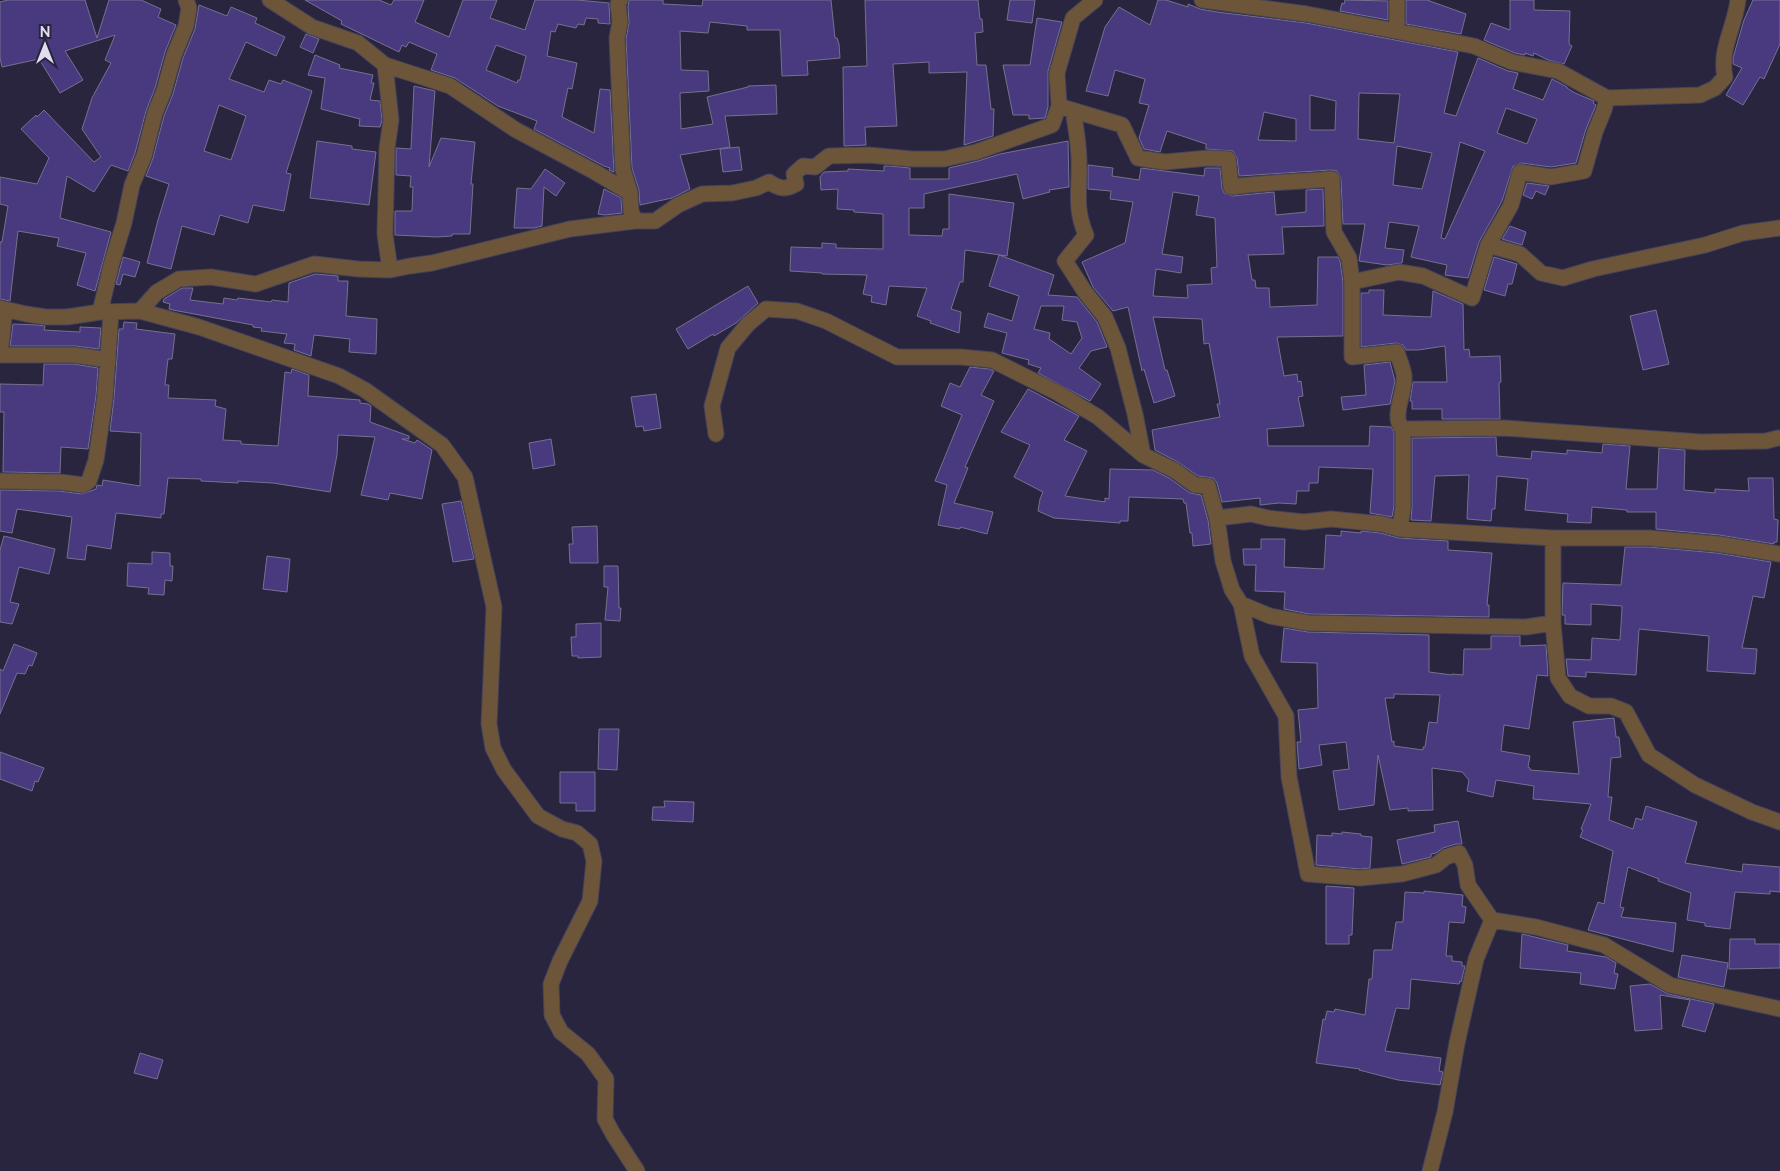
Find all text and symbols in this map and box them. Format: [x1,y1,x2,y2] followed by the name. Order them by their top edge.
[20,20,70,70] north arrow
[40,24,50,40] text: N

